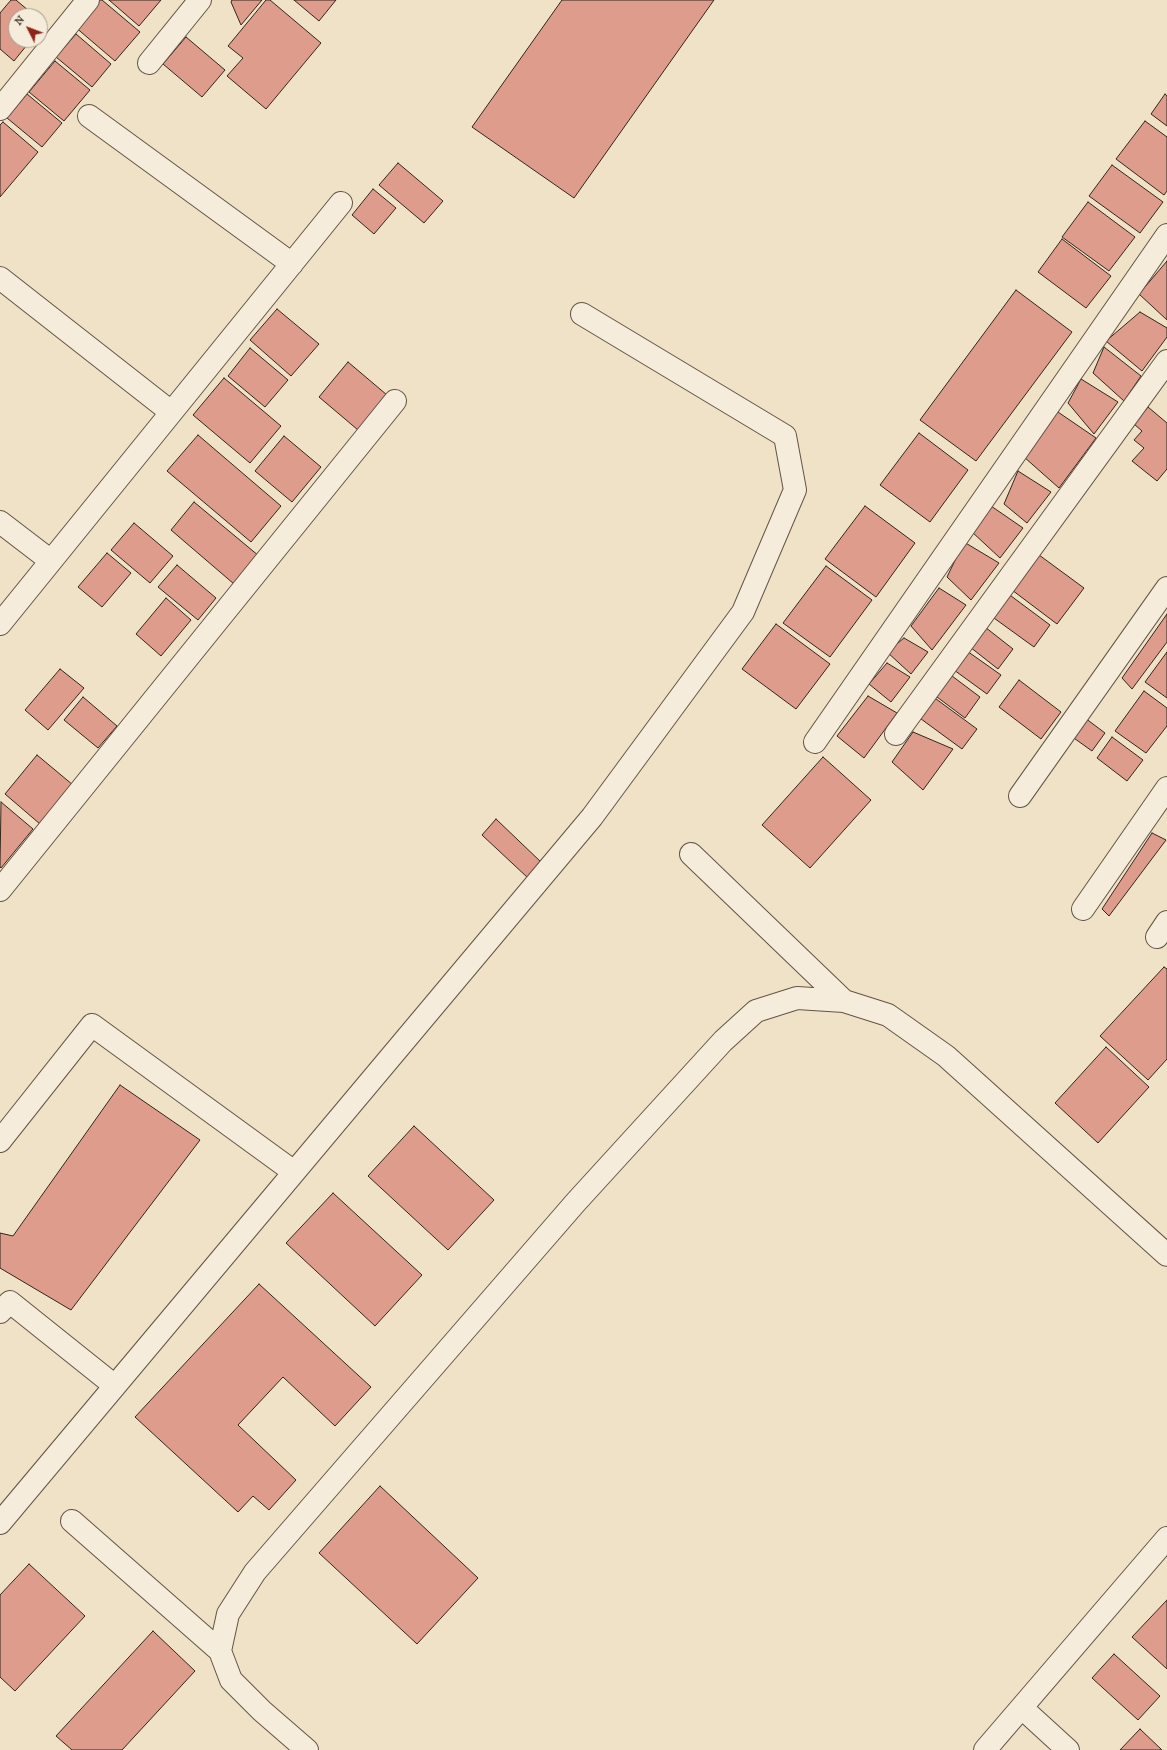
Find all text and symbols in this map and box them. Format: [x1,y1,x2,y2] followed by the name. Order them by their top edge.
[8,8,48,48] north arrow
[12,13,27,28] text: N

